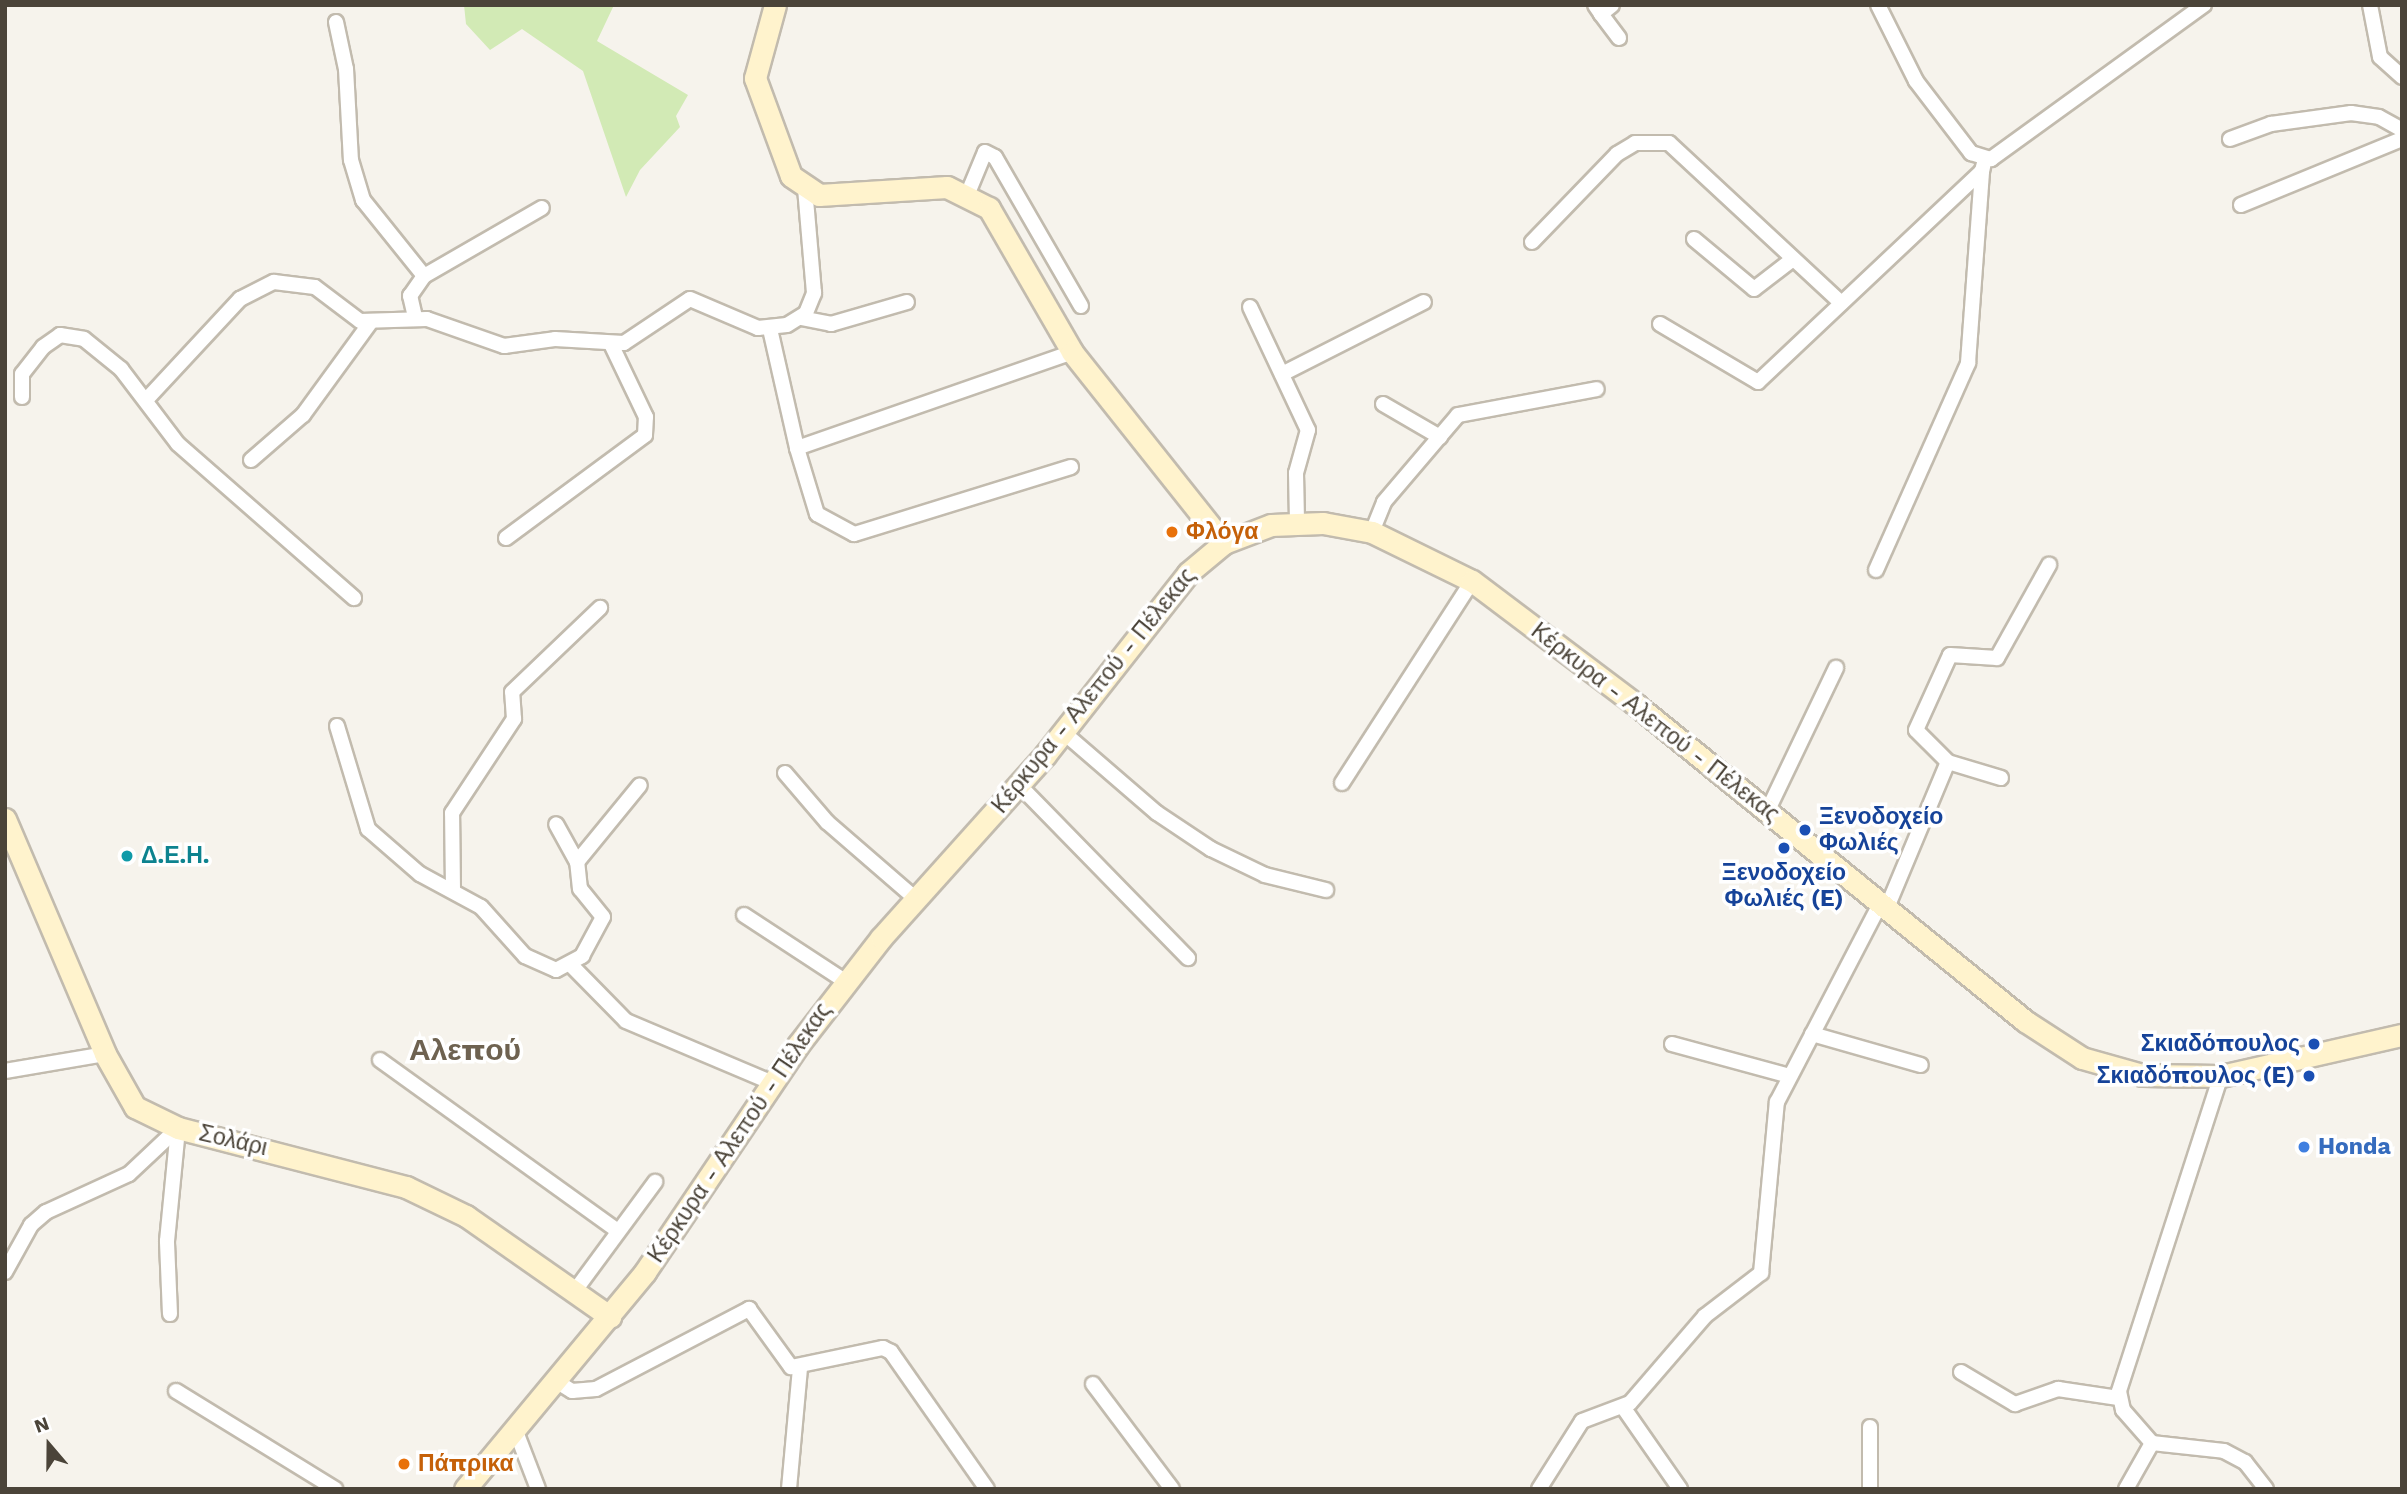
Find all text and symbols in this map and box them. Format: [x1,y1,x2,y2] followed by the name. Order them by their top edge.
[1186,518,1258,546] place label: Φλόγα
[1164,524,1180,540] marker: Φλόγα
[986,563,1202,819] street label: Κέρκυρα - Αλεπού - Πέλεκας
[1525,617,1785,829] street label: Κέρκυρα - Αλεπού - Πέλεκας
[1819,803,1943,857] place label: Ξενοδοχείο Φωλιές
[1797,822,1813,838] marker: Ξενοδοχείο Φωλιές
[1776,840,1792,856] marker: Ξενοδοχείο Φωλιές (E)
[141,842,209,870] place label: Δ.Ε.Η.
[119,848,135,864] marker: Δ.Ε.Η.
[1722,859,1846,913] place label: Ξενοδοχείο Φωλιές (E)
[643,998,837,1268] street label: Κέρκυρα - Αλεπού - Πέλεκας
[2141,1030,2300,1058] place label: Σκιαδόπουλος
[409,1032,521,1068] district label: Αλεπού
[2306,1036,2322,1052] marker: Σκιαδόπουλος
[2097,1062,2295,1090] place label: Σκιαδόπουλος (E)
[2301,1068,2317,1084] marker: Σκιαδόπουλος (E)
[196,1120,270,1162] street label: Σολάρι
[2318,1133,2391,1161] place label: Honda
[2296,1139,2312,1155] marker: Honda
[14,1410,84,1480] north arrow
[31,1412,52,1438] text: N
[418,1450,514,1478] place label: Πάπρικα
[396,1456,412,1472] marker: Πάπρικα

